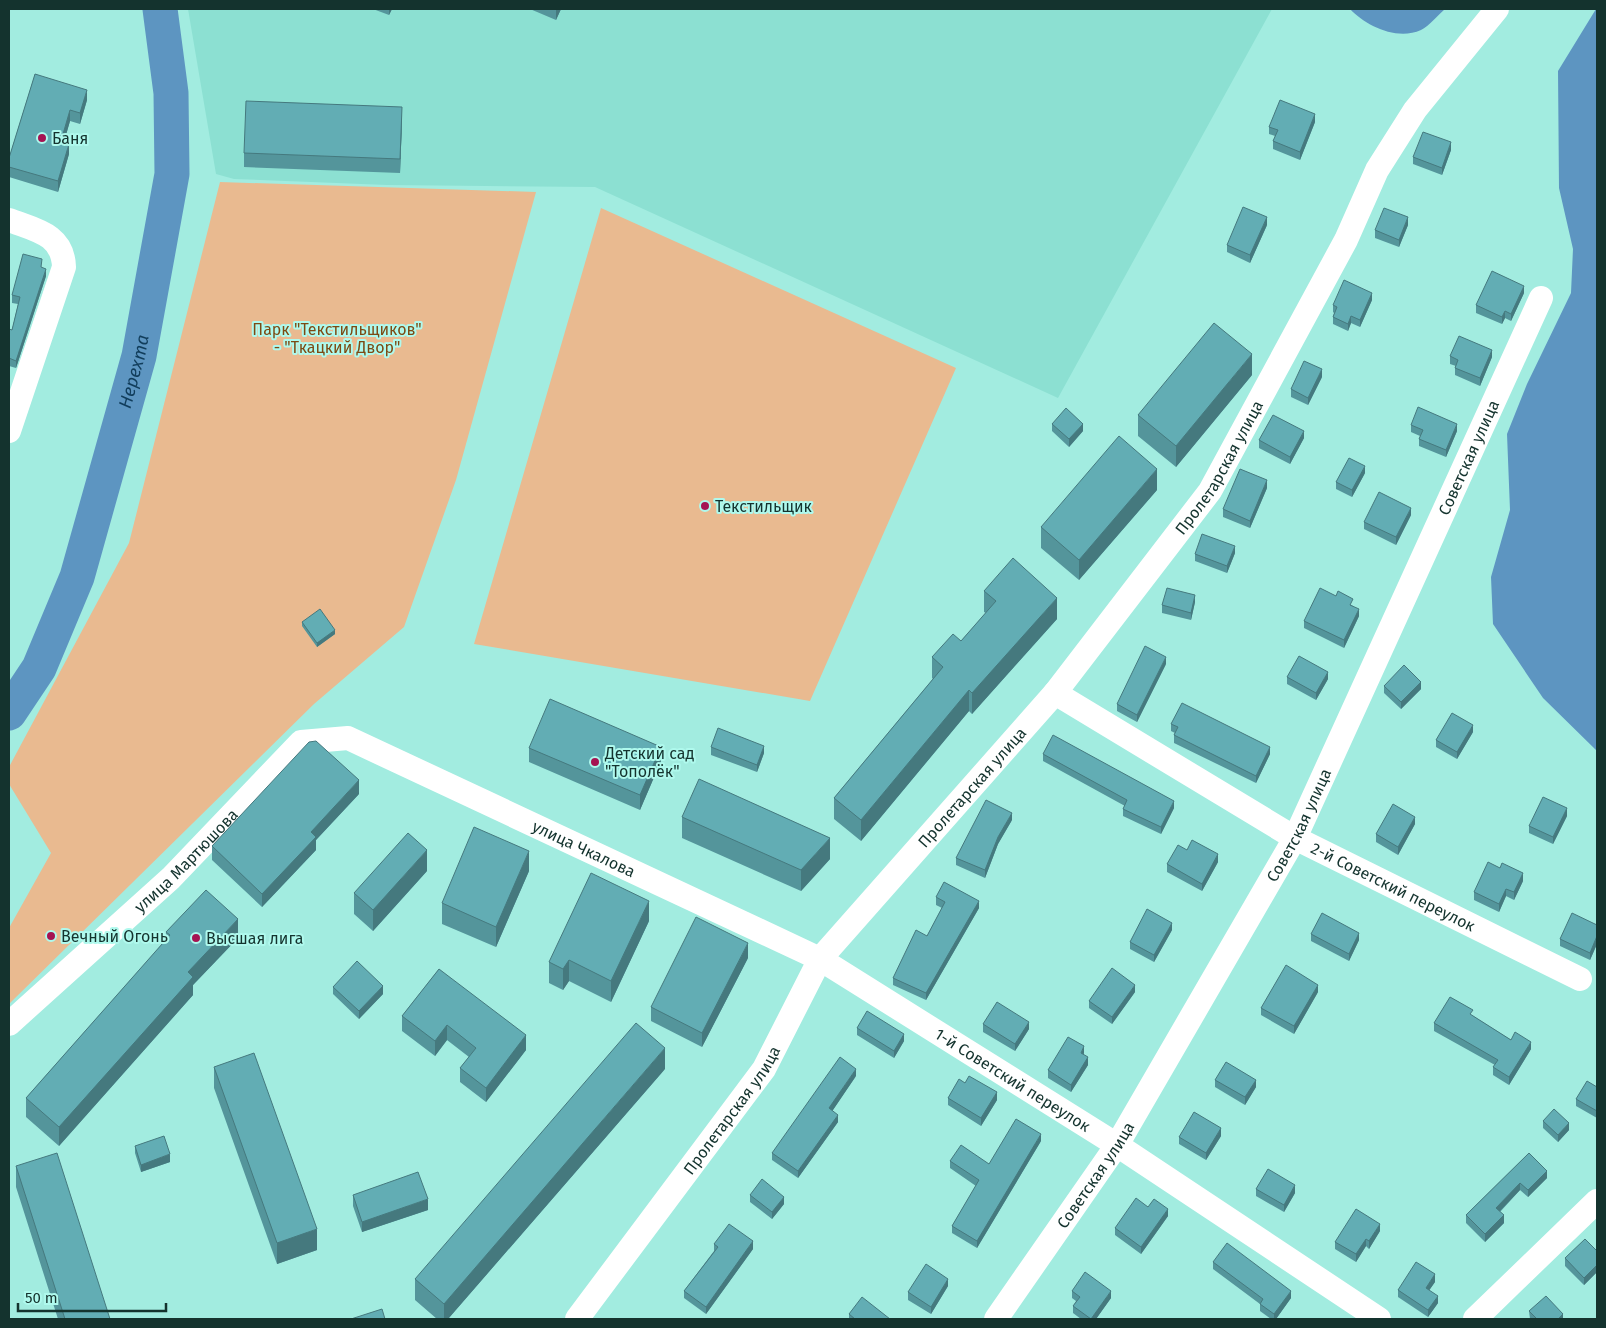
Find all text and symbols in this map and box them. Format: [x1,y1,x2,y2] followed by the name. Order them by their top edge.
[52,129,88,148] place label: Баня
[36,132,48,144] marker: Баня
[252,320,422,357] park label: Парк "Текстильщиков" - "Ткацкий Двор"
[114,333,154,411] water label: Нерехта
[1171,397,1267,538] street label: Пролетарская улица
[1434,397,1503,518] street label: Советская улица
[715,497,813,516] place label: Текстильщик
[699,500,711,512] marker: Текстильщик
[914,723,1030,851] street label: Пролетарская улица
[604,744,694,781] place label: Детский сад "Тополёк"
[589,756,601,768] marker: Детский сад "Тополёк"
[1262,766,1335,885] street label: Советская улица
[130,805,242,916] street label: улица Мартюшова
[529,816,639,881] street label: улица Чкалова
[1308,838,1479,935] street label: 2-й Советский переулок
[61,927,168,946] place label: Вечный Огонь
[206,929,303,948] place label: Высшая лига
[45,930,57,942] marker: Вечный Огонь
[190,932,202,944] marker: Высшая лига
[932,1024,1095,1136] street label: 1-й Советский переулок
[679,1043,784,1178] street label: Пролетарская улица
[1053,1118,1138,1232] street label: Советская улица
[18,1280,165,1312] scale bar
[25,1289,58,1307] text: 50 m

